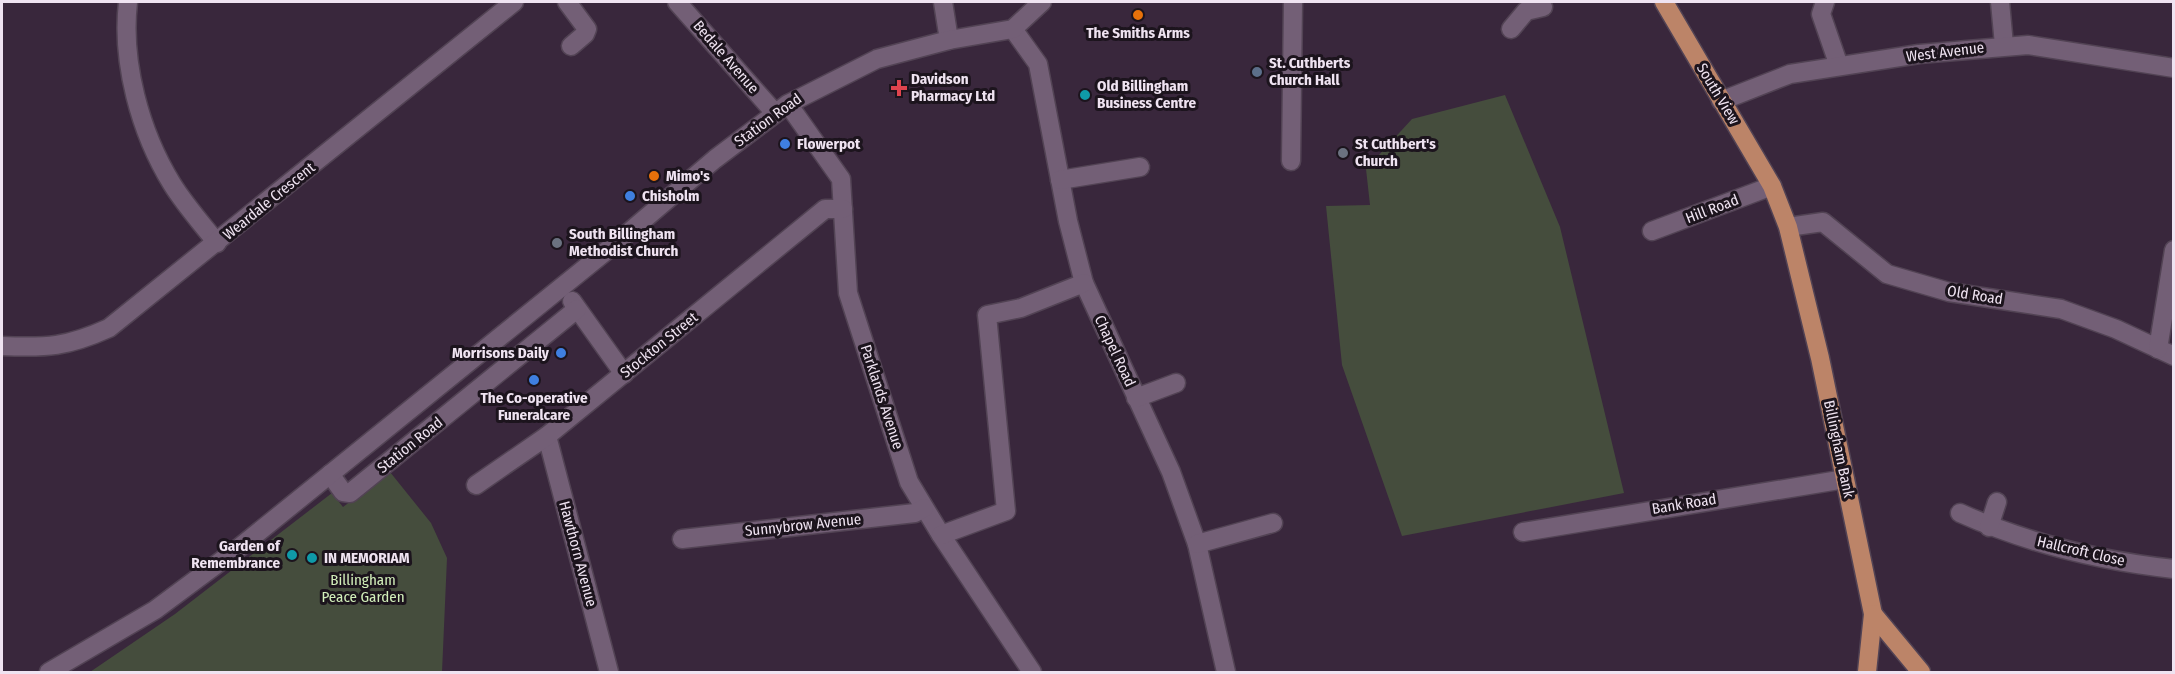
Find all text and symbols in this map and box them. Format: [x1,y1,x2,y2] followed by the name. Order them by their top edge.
[1131,8,1145,22] marker: The Smiths Arms
[689,17,763,97] street label: Bedale Avenue
[1086,24,1190,42] place label: The Smiths Arms
[1905,38,1985,66] street label: West Avenue
[1269,54,1351,89] place label: St. Cuthberts Church Hall
[1693,60,1743,128] street label: South View
[1250,65,1264,79] marker: St. Cuthberts Church Hall
[911,70,995,105] place label: Davidson Pharmacy Ltd
[1097,77,1197,112] place label: Old Billingham Business Centre
[892,81,906,95] marker: Davidson Pharmacy Ltd
[1078,88,1092,102] marker: Old Billingham Business Centre
[731,90,805,150] street label: Station Road
[797,135,861,153] place label: Flowerpot
[1355,135,1436,170] place label: St Cuthbert's Church
[778,137,792,151] marker: Flowerpot
[1336,146,1350,160] marker: St Cuthbert's Church
[219,158,319,244] street label: Weardale Crescent
[666,167,710,185] place label: Mimo's
[647,169,661,183] marker: Mimo's
[642,187,699,205] place label: Chisholm
[623,189,637,203] marker: Chisholm
[1683,191,1741,227] street label: Hill Road
[569,225,679,260] place label: South Billingham Methodist Church
[550,236,564,250] marker: South Billingham Methodist Church
[1946,282,2004,308] street label: Old Road
[617,308,701,382] street label: Stockton Street
[1091,312,1139,390] street label: Chapel Road
[857,342,907,452] street label: Parklands Avenue
[452,344,550,362] place label: Morrisons Daily
[554,346,568,360] marker: Morrisons Daily
[527,373,541,387] marker: The Co-operative Funeralcare
[480,389,588,424] place label: The Co-operative Funeralcare
[1820,399,1858,499] street label: Billingham Bank
[374,413,446,477] street label: Station Road
[1650,490,1718,518] street label: Bank Road
[555,499,601,609] street label: Hawthorn Avenue
[744,510,862,540] street label: Sunnybrow Avenue
[2035,532,2127,570] street label: Hallcroft Close
[191,537,281,572] place label: Garden of Remembrance
[285,548,299,562] marker: Garden of Remembrance
[324,549,410,567] place label: IN MEMORIAM
[305,551,319,565] marker: IN MEMORIAM
[321,571,405,606] park label: Billingham Peace Garden

